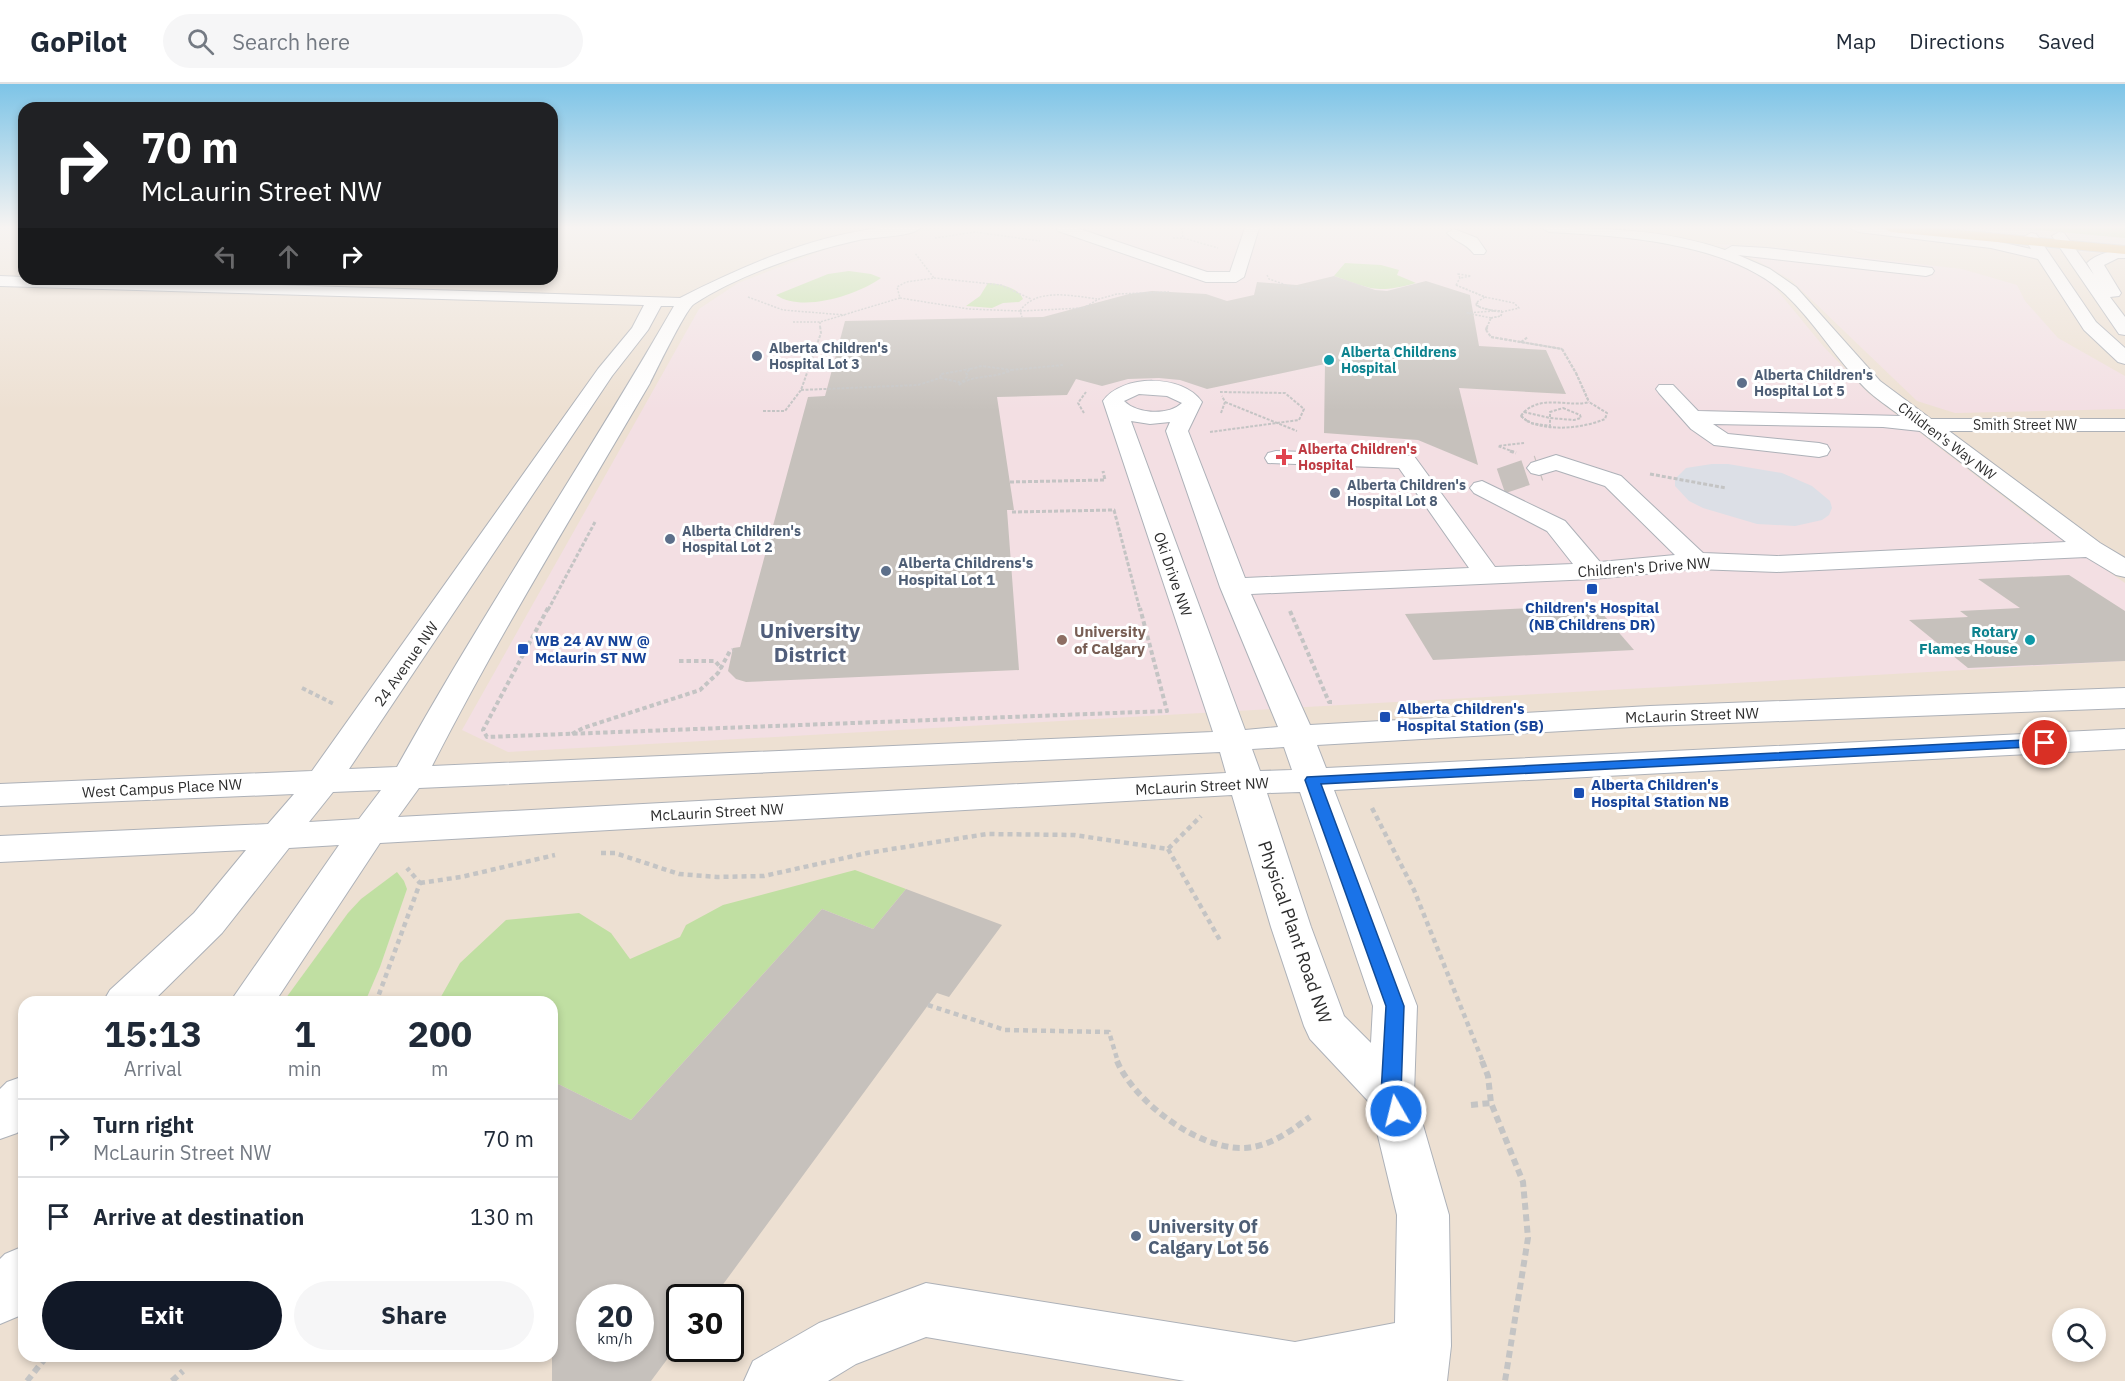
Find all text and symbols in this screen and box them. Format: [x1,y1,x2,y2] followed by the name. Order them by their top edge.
[163,14,583,68] search box
[30,23,127,60] text: GoPilot
[184,25,217,58] icon: search
[232,27,350,56] text: Search here
[1836,27,1876,55] text: Map
[1909,27,2005,55] text: Directions
[2038,27,2095,55] text: Saved
[141,120,239,175] text: 70 m
[42,126,120,204] icon: right
[141,173,382,208] text: McLaurin Street NW
[209,240,242,273] icon: left
[272,240,305,273] icon: ahead
[335,240,368,273] icon: right
[769,339,888,373] place label: Alberta Children's Hospital Lot 3
[1341,343,1457,377] place label: Alberta Childrens Hospital
[750,349,764,363] marker: Alberta Children's Hospital Lot 3
[1322,353,1336,367] marker: Alberta Childrens Hospital
[1754,366,1873,400] place label: Alberta Children's Hospital Lot 5
[1735,376,1749,390] marker: Alberta Children's Hospital Lot 5
[1894,398,2000,484] street label: Children's Way NW
[1973,416,2078,434] street label: Smith Street NW
[1298,440,1417,474] place label: Alberta Children's Hospital
[1275,448,1293,466] marker: Alberta Children's Hospital
[1347,476,1466,510] place label: Alberta Children's Hospital Lot 8
[1328,486,1342,500] marker: Alberta Children's Hospital Lot 8
[682,522,801,556] place label: Alberta Children's Hospital Lot 2
[1150,529,1197,619] street label: Oki Drive NW
[663,532,677,546] marker: Alberta Children's Hospital Lot 2
[898,553,1034,589] place label: Alberta Childrens's Hospital Lot 1
[1577,553,1712,581] street label: Children's Drive NW
[879,564,893,578] marker: Alberta Childrens's Hospital Lot 1
[1585,582,1599,596] marker: Children's Hospital (NB Childrens DR)
[1525,598,1659,634] place label: Children's Hospital (NB Childrens DR)
[760,616,861,668] district label: University District
[370,617,443,710] street label: 24 Avenue NW
[1074,622,1146,658] place label: University of Calgary
[1919,622,2018,658] place label: Rotary Flames House
[535,631,650,667] place label: WB 24 AV NW @ Mclaurin ST NW
[1055,633,1069,647] marker: University of Calgary
[2023,633,2037,647] marker: Rotary Flames House
[516,642,530,656] marker: WB 24 AV NW @ Mclaurin ST NW
[1397,699,1544,735] place label: Alberta Children's Hospital Station (SB)
[1625,703,1760,727] street label: McLaurin Street NW
[1378,710,1392,724] marker: Alberta Children's Hospital Station (SB)
[2019,717,2070,768] pin
[2028,726,2061,759] icon: arrive
[1135,773,1270,799] street label: McLaurin Street NW
[81,774,243,802] street label: West Campus Place NW
[1591,775,1729,811] place label: Alberta Children's Hospital Station NB
[1572,786,1586,800] marker: Alberta Children's Hospital Station NB
[650,799,785,825] street label: McLaurin Street NW
[1253,838,1337,1026] street label: Physical Plant Road NW
[104,1010,202,1057] text: 15:13
[294,1010,316,1057] text: 1
[407,1010,472,1057] text: 200
[124,1055,182,1082] text: Arrival
[288,1055,322,1082] text: min
[431,1055,449,1082] text: m
[1364,1079,1428,1143] position arrow
[93,1110,194,1139] text: Turn right
[42,1122,75,1155] icon: right
[483,1124,534,1153] text: 70 m
[93,1139,271,1166] text: McLaurin Street NW
[42,1200,75,1233] icon: arrive
[93,1202,304,1231] text: Arrive at destination
[470,1202,534,1231] text: 130 m
[1148,1215,1269,1259] place label: University Of Calgary Lot 56
[1129,1229,1143,1243] marker: University Of Calgary Lot 56
[42,1281,282,1350] button: Exit
[294,1281,534,1350] button: Share
[666,1284,744,1362] speed limit sign: 30
[597,1296,633,1335] text: 20
[2052,1308,2106,1362] map controls
[2052,1308,2106,1362] button: search
[597,1329,633,1348] text: km/h

